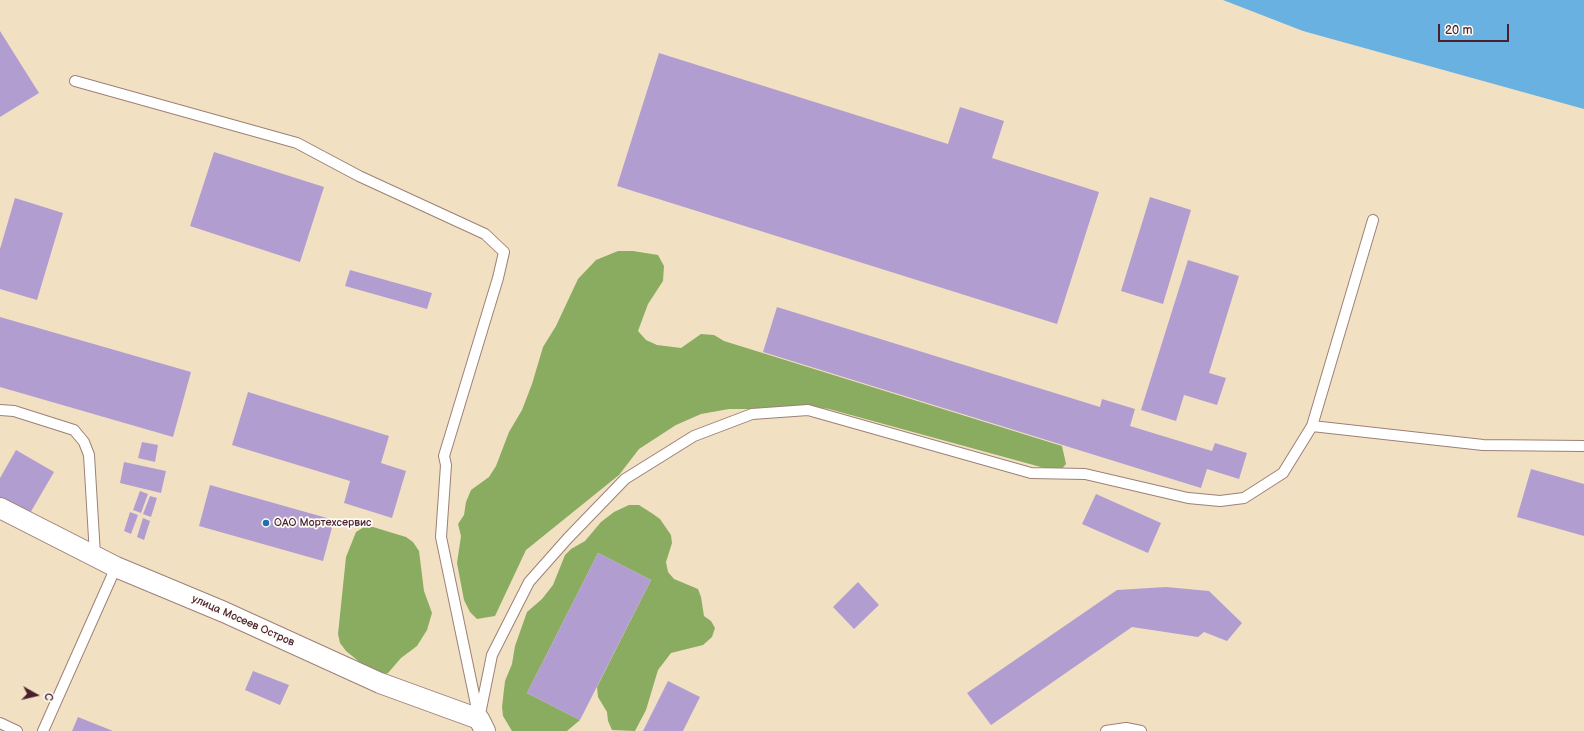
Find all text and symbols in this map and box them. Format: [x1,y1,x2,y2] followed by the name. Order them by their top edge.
[1440,16,1511,42] scale bar
[1445,23,1472,38] text: 20 m
[274,516,372,530] place label: ОАО Мортехсервис
[261,518,271,528] marker: ОАО Мортехсервис
[190,592,296,650] street label: улица Мосеев Остров
[16,675,56,715] north arrow
[41,692,55,701] text: С

